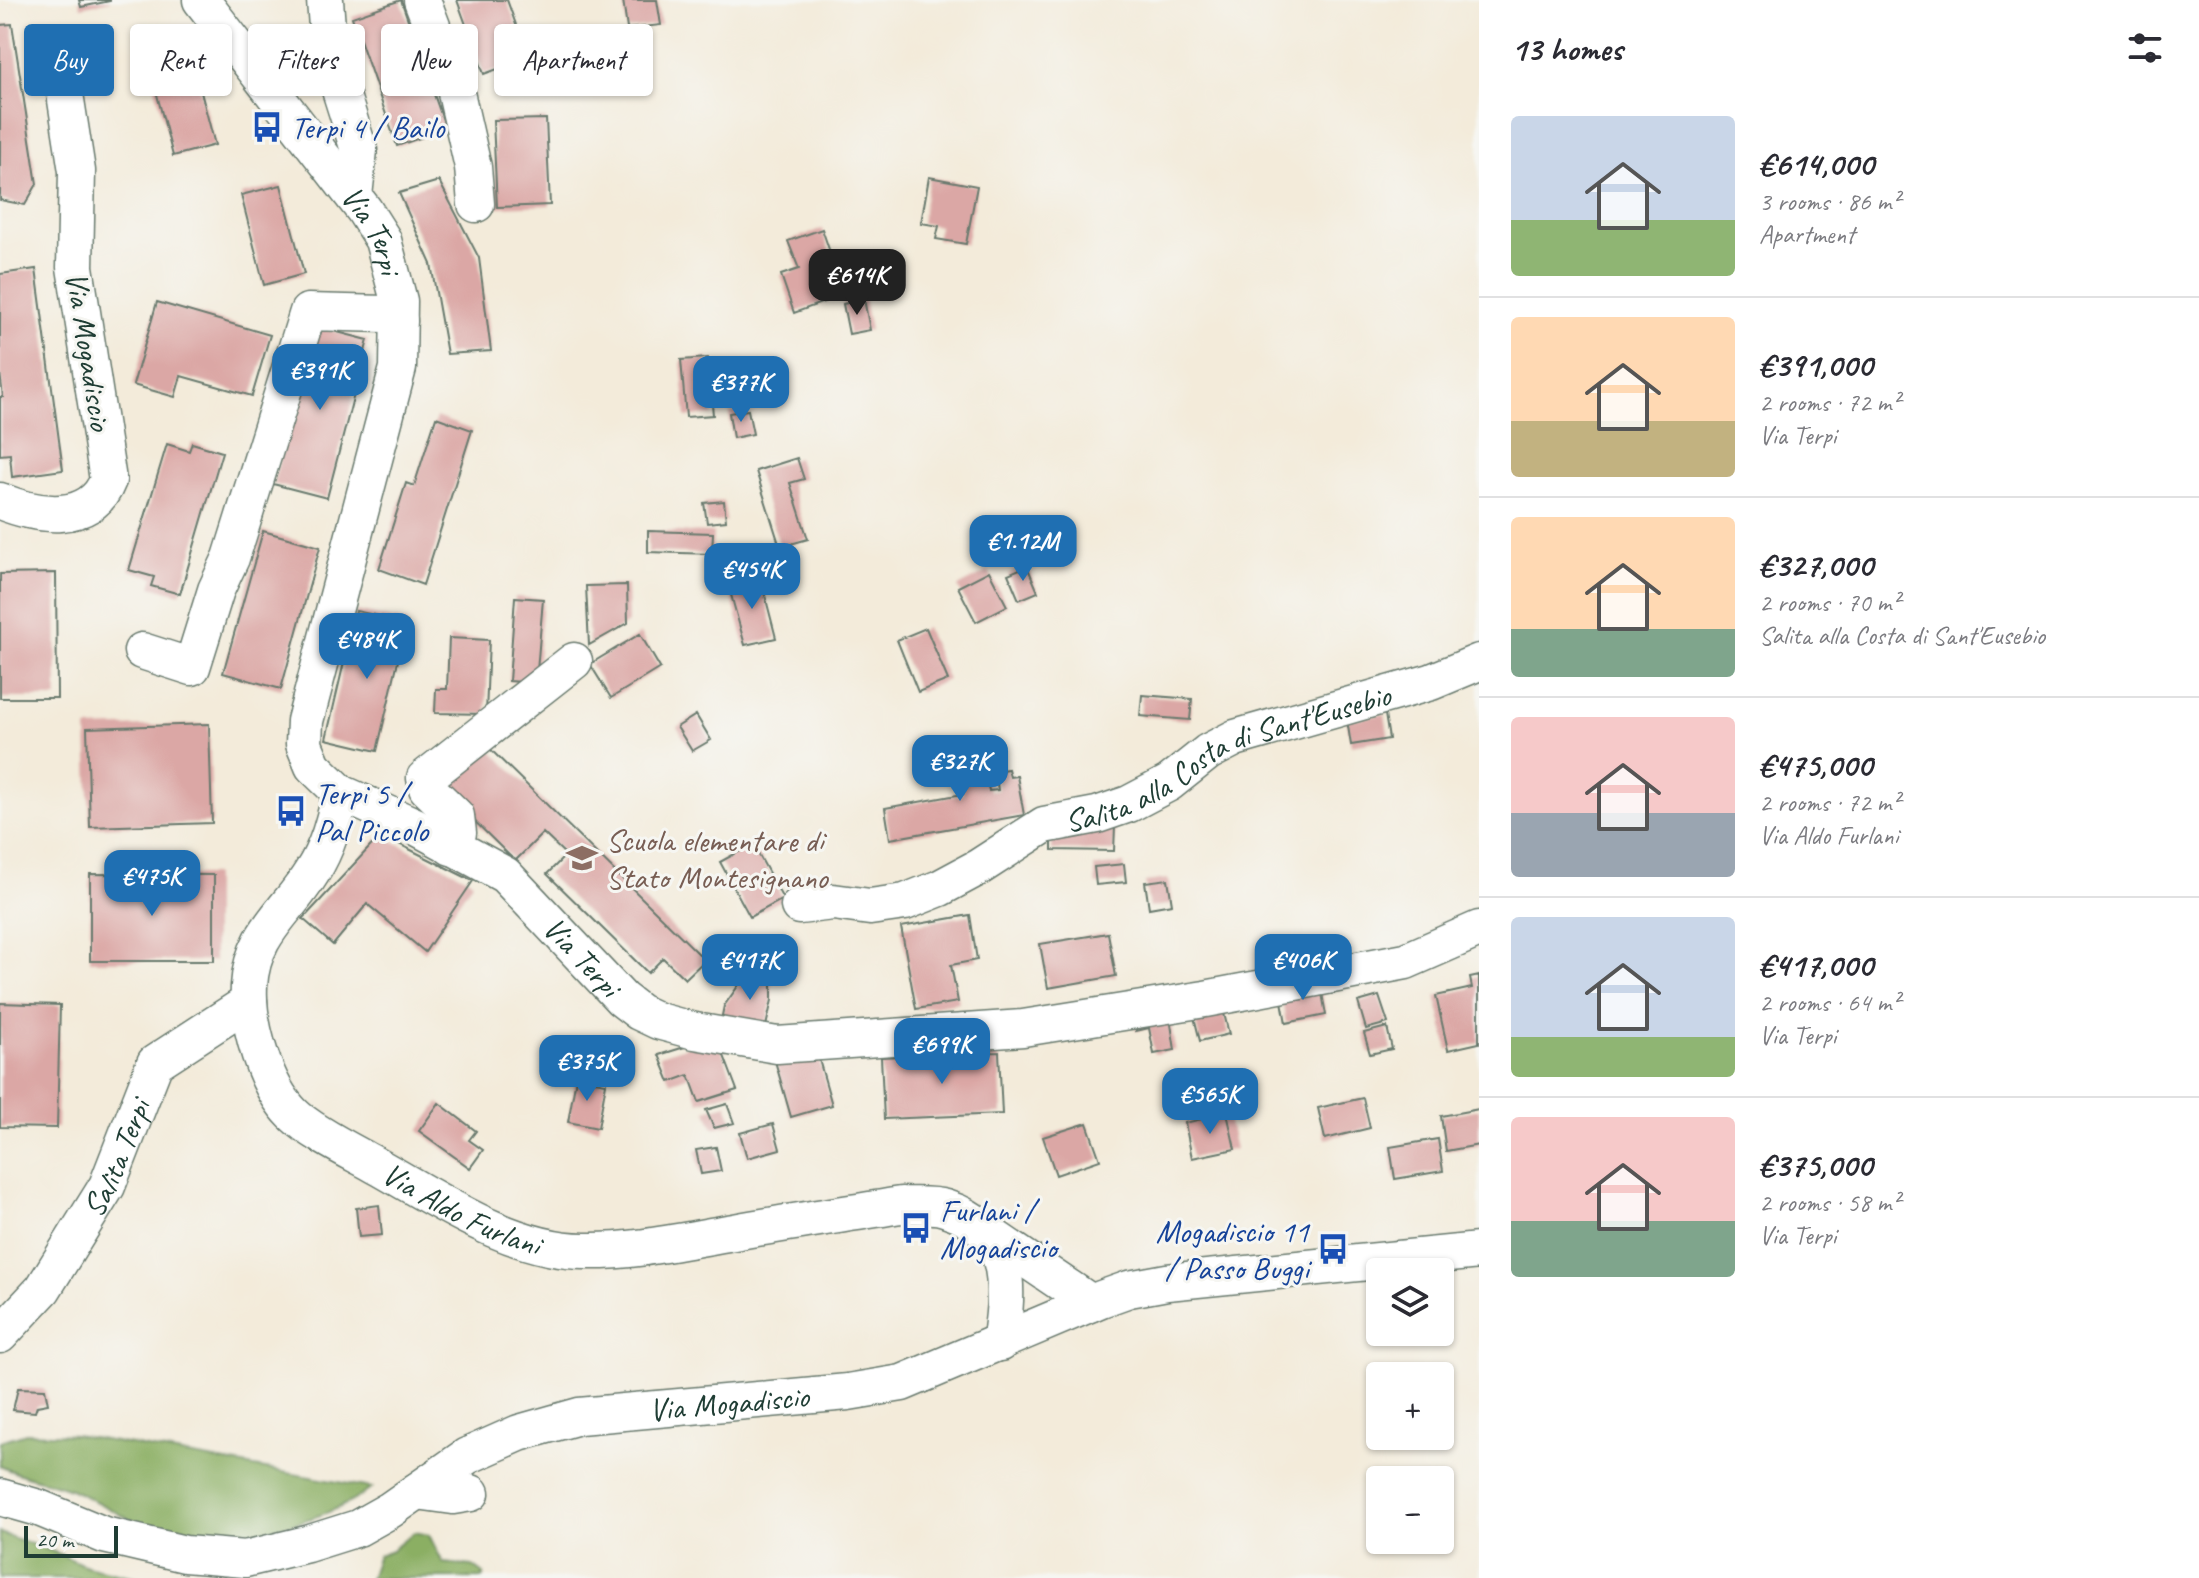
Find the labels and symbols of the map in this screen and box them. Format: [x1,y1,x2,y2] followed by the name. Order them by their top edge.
[291,107,446,148] place label: Terpi 4 / Bailo
[250,110,284,144] bus stop icon: Terpi 4 / Bailo
[332,178,412,282] street label: Via Terpi
[801,249,913,317] pin: €614K
[56,269,122,435] street label: Via Mogadiscio
[264,344,376,412] pin: €391K
[685,356,797,424] pin: €377K
[958,515,1088,583] pin: €1.12M
[696,543,808,611] pin: €454K
[311,613,423,681] pin: €484K
[1061,674,1397,842] street label: Salita alla Costa di Sant'Eusebio
[904,735,1016,803] pin: €327K
[315,773,430,851] place label: Terpi 5 / Pal Piccolo
[274,794,308,828] bus stop icon: Terpi 5 / Pal Piccolo
[606,820,829,898] place label: Scuola elementare di Stato Montesignano
[565,841,599,875] school or university icon: Scuola elementare di Stato Montesignano
[96,850,208,918] pin: €475K
[534,908,632,1009] street label: Via Terpi
[694,934,806,1002] pin: €417K
[1247,934,1359,1002] pin: €406K
[886,1018,998,1086] pin: €699K
[531,1035,643,1103] pin: €375K
[1154,1068,1266,1136] pin: €565K
[73,1090,161,1224] street label: Salita Terpi
[375,1153,549,1266] street label: Via Aldo Furlani
[940,1190,1060,1268] place label: Furlani / Mogadiscio
[899,1211,933,1245] bus stop icon: Furlani / Mogadiscio
[1156,1211,1313,1289] place label: Mogadiscio 11 / Passo Buggi
[1316,1232,1350,1266] bus stop icon: Mogadiscio 11 / Passo Buggi
[647,1375,812,1431] street label: Via Mogadiscio
[24,1522,118,1558] scale bar

